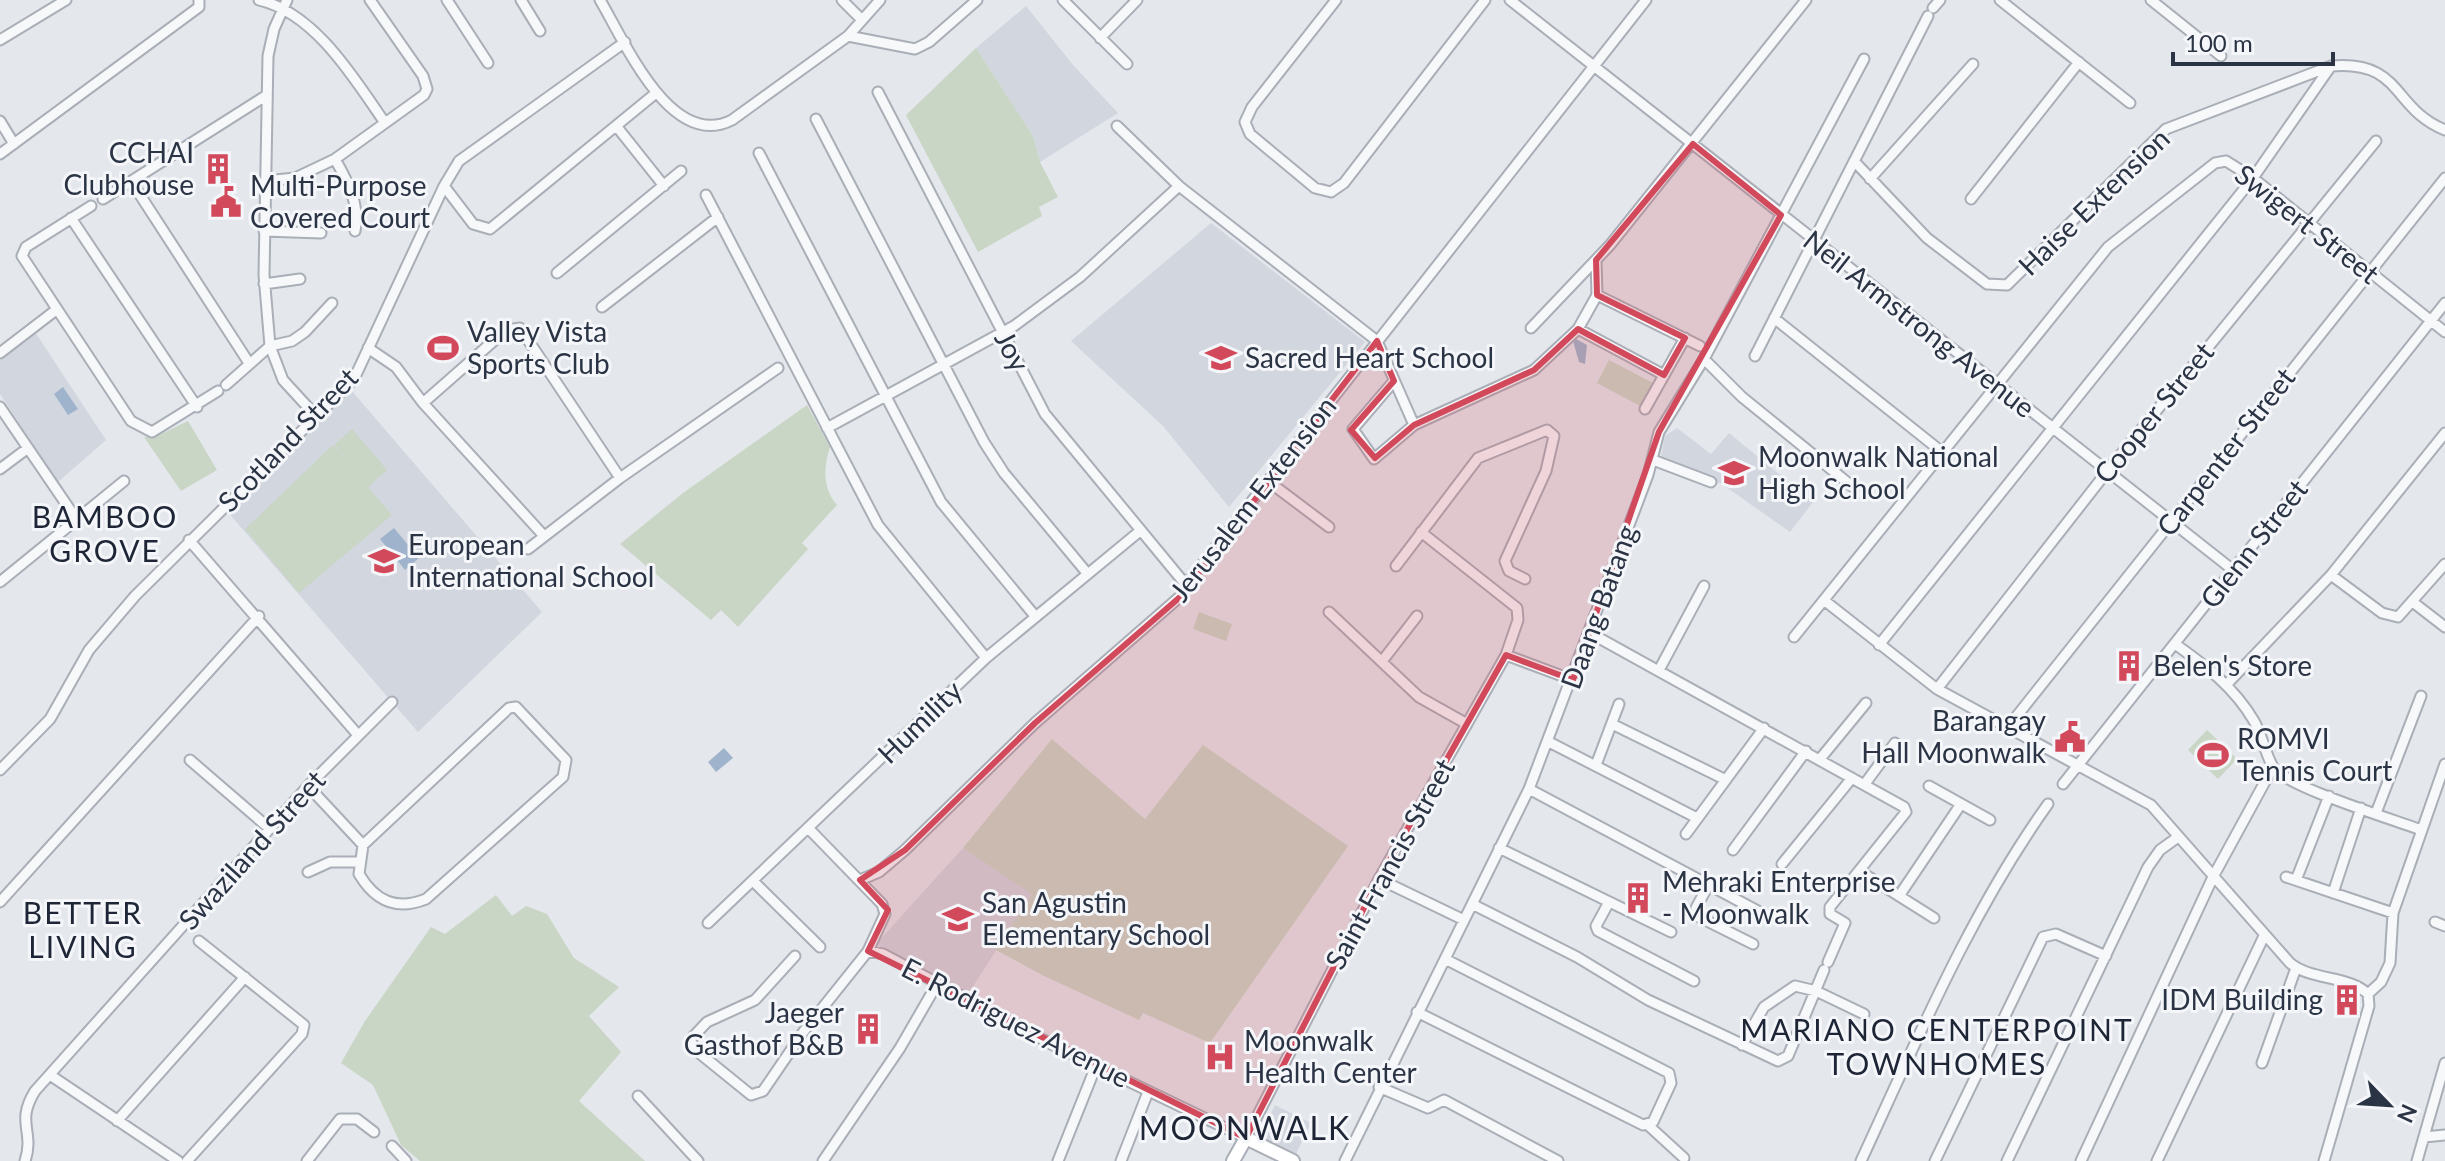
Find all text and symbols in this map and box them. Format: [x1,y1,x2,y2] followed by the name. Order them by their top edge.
[2173,16,2333,66] scale bar
[2185,28,2253,57] text: 100 m
[2011,121,2176,282] street label: Haise Extension
[63,135,194,201] place label: CCHAI Clubhouse
[201,152,235,186] building icon: CCHAI Clubhouse
[2229,156,2387,290] street label: Swigert Street
[250,168,430,234] place label: Multi-Purpose Covered Court
[209,185,243,219] public building icon: Multi-Purpose Covered Court
[1797,222,2042,424] street label: Neil Armstrong Avenue
[467,314,610,380] place label: Valley Vista Sports Club
[988,324,1038,377] street label: Joy
[426,331,460,365] sports icon: Valley Vista Sports Club
[2086,335,2220,490] street label: Cooper Street
[1245,340,1494,374] place label: Sacred Heart School
[1204,341,1238,375] school or university icon: Sacred Heart School
[210,360,364,518] street label: Scotland Street
[2149,361,2301,542] street label: Carpenter Street
[1162,389,1343,607] street label: Jerusalem Extension
[1758,439,1999,505] place label: Moonwalk National High School
[1717,456,1751,490] school or university icon: Moonwalk National High School
[2192,472,2314,614] street label: Glenn Street
[32,498,178,568] district label: BAMBOO GROVE
[1553,520,1643,693] street label: Daang Batang
[408,527,654,593] place label: European International School
[367,544,401,578] school or university icon: European International School
[2153,648,2312,682] place label: Belen's Store
[2112,649,2146,683] building icon: Belen's Store
[870,672,969,770] street label: Humility
[1861,703,2047,769] place label: Barangay Hall Moonwalk
[2053,720,2087,754] public building icon: Barangay Hall Moonwalk
[2237,721,2392,787] place label: ROMVI Tennis Court
[2196,738,2230,772] sports icon: ROMVI Tennis Court
[1317,752,1461,975] street label: Saint Francis Street
[171,763,332,936] street label: Swaziland Street
[1662,864,1896,930] place label: Mehraki Enterprise - Moonwalk
[1621,881,1655,915] building icon: Mehraki Enterprise - Moonwalk
[982,885,1210,951] place label: San Agustin Elementary School
[23,894,143,964] district label: BETTER LIVING
[941,902,975,936] school or university icon: San Agustin Elementary School
[897,950,1136,1094] street label: E. Rodriguez Avenue
[2161,982,2323,1016] place label: IDM Building
[2330,983,2364,1017] building icon: IDM Building
[684,995,844,1061] place label: Jaeger Gasthof B&B
[1740,1011,2134,1081] district label: MARIANO CENTERPOINT TOWNHOMES
[851,1012,885,1046] building icon: Jaeger Gasthof B&B
[1244,1023,1417,1089] place label: Moonwalk Health Center
[1203,1040,1237,1074] hospital icon: Moonwalk Health Center
[2349,1065,2429,1145] north arrow
[2392,1100,2423,1127] text: N
[1139,1108,1351,1147] district label: MOONWALK

